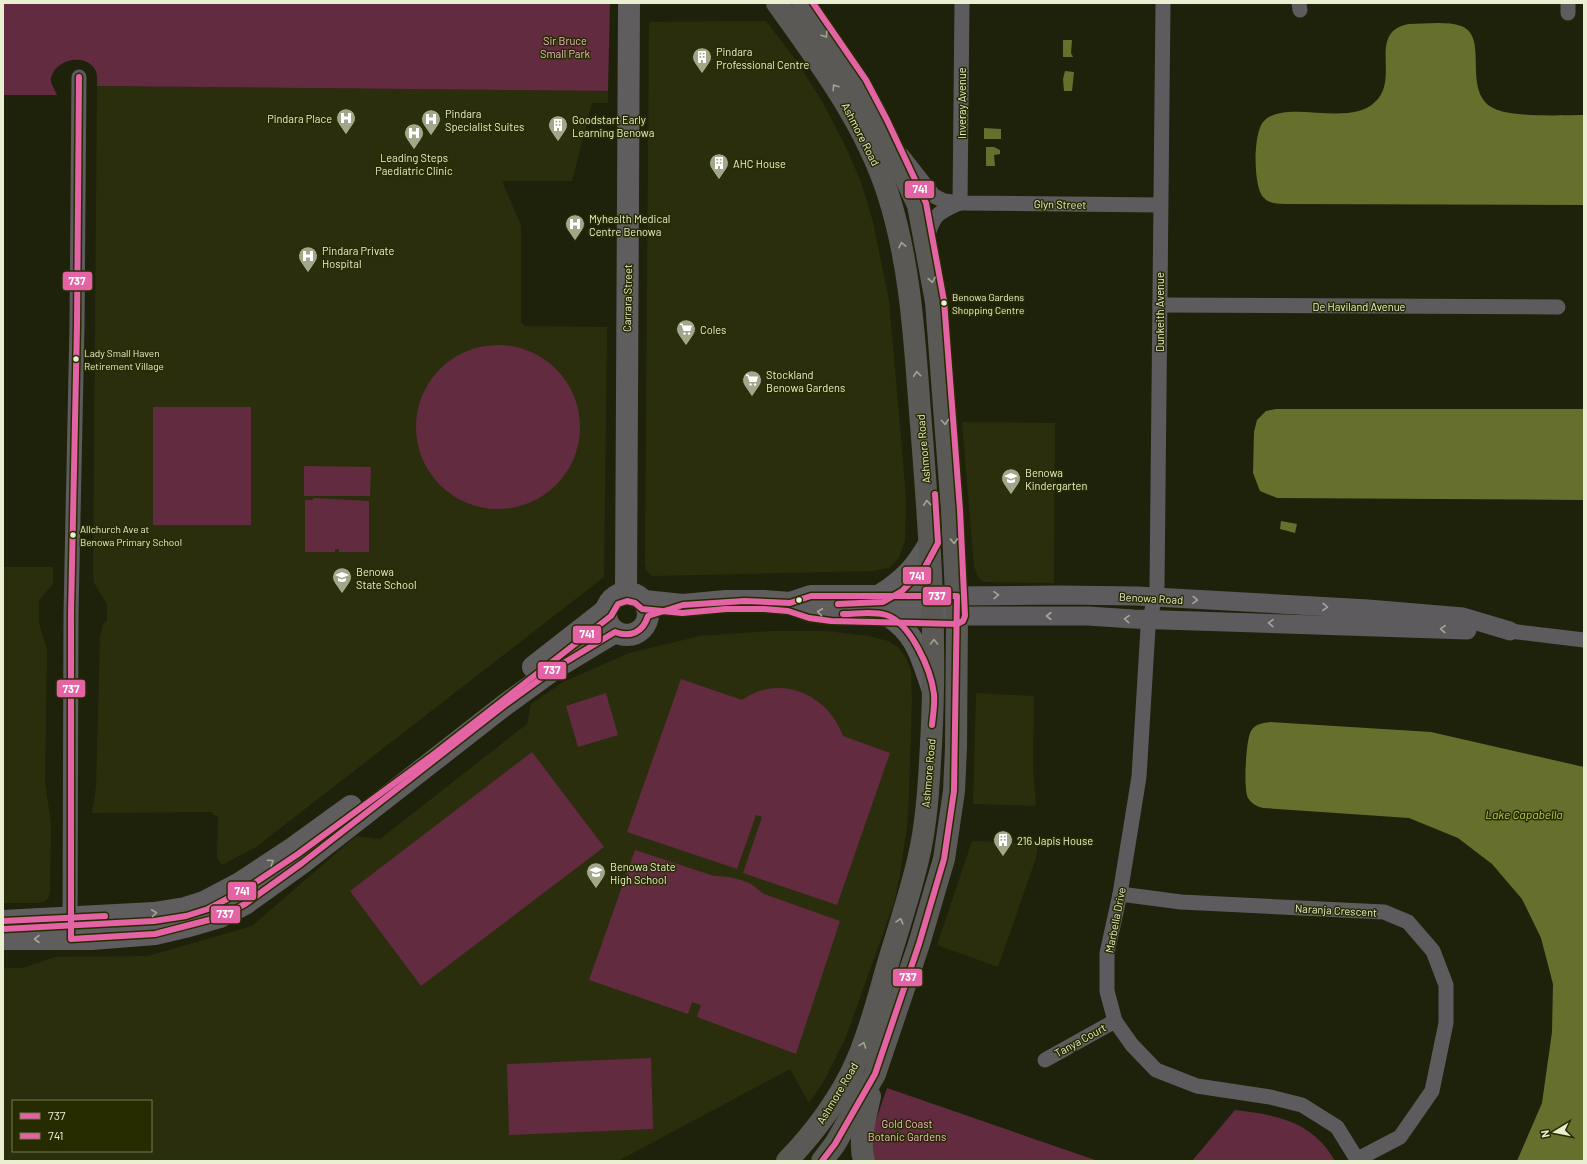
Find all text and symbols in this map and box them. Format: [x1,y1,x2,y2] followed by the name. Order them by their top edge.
[820,31,828,38] one-way arrow
[540,34,590,60] park label: Sir Bruce Small Park
[716,45,809,71] place label: Pindara Professional Centre
[691,46,713,74] building icon: Pindara Professional Centre
[955,67,968,139] street label: Inveray Avenue
[832,84,840,91] one-way arrow
[839,100,883,168] street label: Ashmore Road
[335,107,357,135] hospital icon: Pindara Place
[445,107,524,133] place label: Pindara Specialist Suites
[420,108,442,136] hospital icon: Pindara Specialist Suites
[267,112,332,125] place label: Pindara Place
[572,113,654,139] place label: Goodstart Early Learning Benowa
[547,114,569,142] building icon: Goodstart Early Learning Benowa
[403,122,425,150] hospital icon: Leading Steps Paediatric Clinic
[375,151,453,177] place label: Leading Steps Paediatric Clinic
[708,152,730,180] building icon: AHC House
[733,157,786,170] place label: AHC House
[904,180,935,199] line badge: 741
[913,182,928,195] text: 741
[1034,197,1086,211] street label: Glyn Street
[589,212,670,238] place label: Myhealth Medical Centre Benowa
[564,213,586,241] hospital icon: Myhealth Medical Centre Benowa
[898,241,906,248] one-way arrow
[322,244,394,270] place label: Pindara Private Hospital
[297,245,319,273] hospital icon: Pindara Private Hospital
[620,264,634,332] street label: Carrara Street
[62,271,93,291] line badge: 737
[1153,272,1166,352] street label: Dunkeith Avenue
[69,274,86,287] text: 737
[927,277,935,283] one-way arrow
[952,291,1024,316] place label: Benowa Gardens Shopping Centre
[939,298,949,308] marker: Benowa Gardens Shopping Centre
[1313,300,1406,313] street label: De Haviland Avenue
[675,318,697,346] supermarket icon: Coles
[700,323,726,336] place label: Coles
[84,347,164,372] place label: Lady Small Haven Retirement Village
[71,354,81,364] marker: Lady Small Haven Retirement Village
[766,368,845,394] place label: Stockland Benowa Gardens
[741,369,763,397] supermarket icon: Stockland Benowa Gardens
[912,371,921,377] one-way arrow
[914,414,932,484] street label: Ashmore Road
[941,419,950,425] one-way arrow
[1025,466,1087,492] place label: Benowa Kindergarten
[1000,467,1022,495] school or university icon: Benowa Kindergarten
[923,500,932,506] one-way arrow
[80,523,182,548] place label: Allchurch Ave at Benowa Primary School
[68,530,78,540] marker: Allchurch Ave at Benowa Primary School
[949,538,958,544] one-way arrow
[356,565,416,591] place label: Benowa State School
[331,566,353,594] school or university icon: Benowa State School
[902,566,932,585] line badge: 741
[910,569,925,582] text: 741
[922,586,952,606] line badge: 737
[929,589,946,602] text: 737
[1119,590,1183,606] street label: Benowa Road
[993,591,999,600] one-way arrow
[794,595,804,605] unlabelled marker
[1192,595,1198,604] one-way arrow
[1322,602,1328,611] one-way arrow
[817,607,823,616] one-way arrow
[1046,612,1052,620] one-way arrow
[1124,615,1130,624] one-way arrow
[1268,619,1274,628] one-way arrow
[572,625,602,644] line badge: 741
[1440,625,1446,633] one-way arrow
[580,627,595,640] text: 741
[930,639,938,645] one-way arrow
[537,661,567,680] line badge: 737
[544,663,561,676] text: 737
[56,679,86,698] line badge: 737
[63,682,80,695] text: 737
[919,738,937,808] street label: Ashmore Road
[1485,807,1563,821] water label: Lake Capabella
[992,829,1014,857] building icon: 216 Japis House
[1017,834,1093,847] place label: 216 Japis House
[267,860,274,867] one-way arrow
[610,860,676,886] place label: Benowa State High School
[585,861,607,889] school or university icon: Benowa State High School
[227,881,257,901] line badge: 741
[235,884,250,897] text: 741
[1102,886,1128,954] street label: Marbella Drive
[1295,901,1377,919] street label: Naranja Crescent
[210,905,241,924] line badge: 737
[217,907,234,920] text: 737
[151,909,157,918] one-way arrow
[895,917,904,924] one-way arrow
[34,935,40,943] one-way arrow
[892,968,923,987] line badge: 737
[900,970,917,983] text: 737
[1052,1020,1108,1060] street label: Tanya Court
[858,1042,866,1049] one-way arrow
[814,1060,860,1126] street label: Ashmore Road
[12,1100,152,1152] legend
[48,1108,66,1122] text: 737
[1535,1112,1575,1152] north arrow
[868,1117,946,1143] park label: Gold Coast Botanic Gardens
[48,1128,63,1142] text: 741
[1538,1129,1552,1139] text: N

